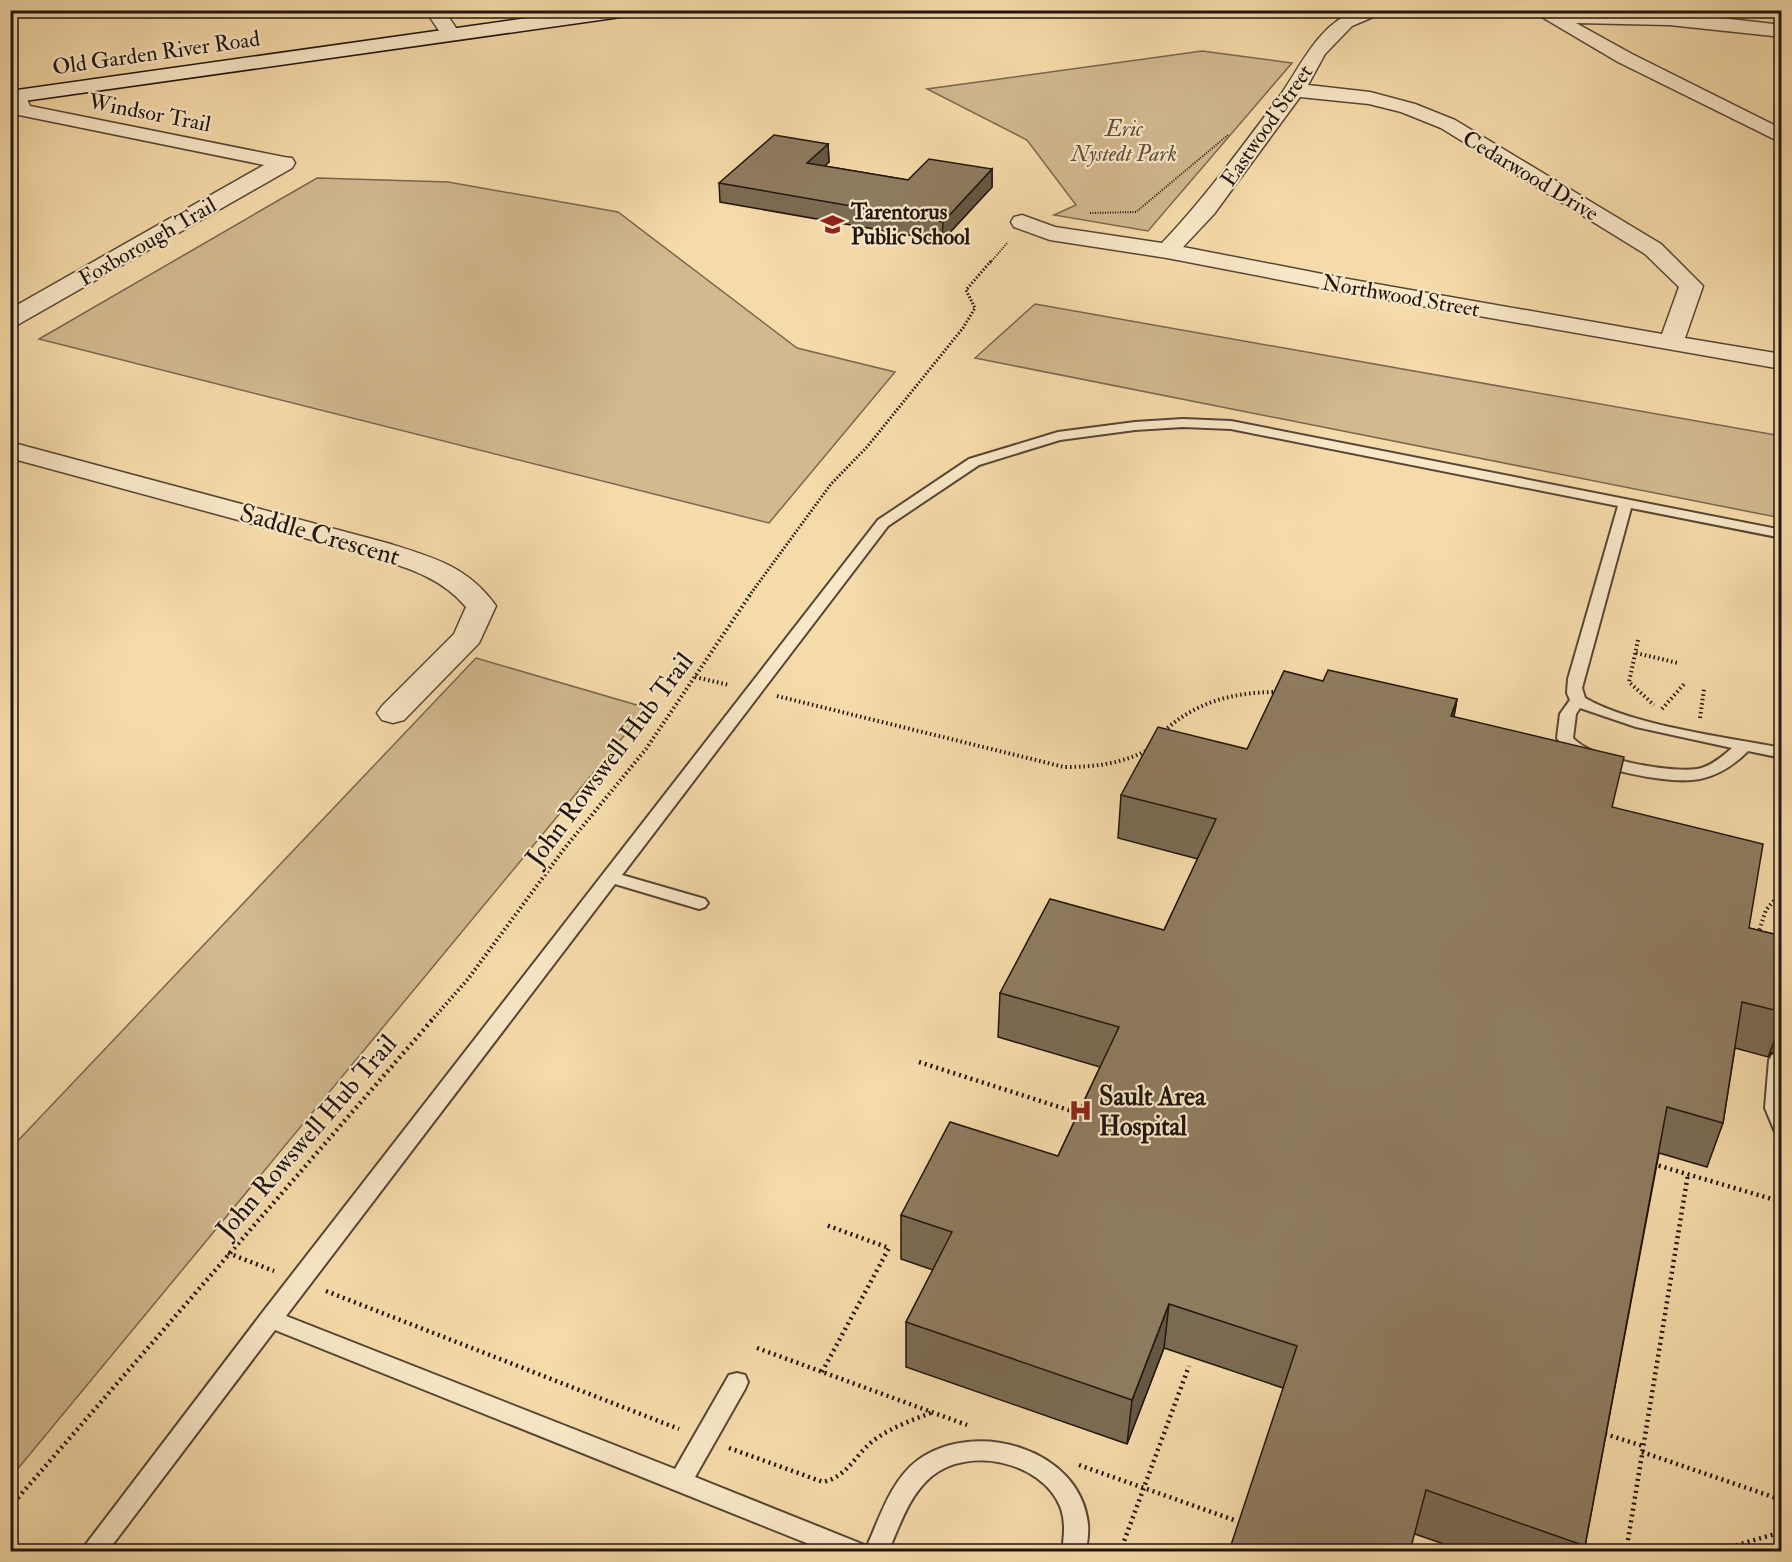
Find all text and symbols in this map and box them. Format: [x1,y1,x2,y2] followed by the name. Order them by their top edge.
[51,25,262,81] street label: Old Garden River Road
[1214,59,1319,192] street label: Eastwood Street
[85,87,214,139] street label: Windsor Trail
[1070,115,1177,168] park label: Eric Nystedt Park
[1457,124,1604,227] street label: Cedarwood Drive
[74,191,222,293] street label: Foxborough Trail
[850,198,970,251] place label: Tarentorus Public School
[820,211,846,237] school or university icon: Tarentorus Public School
[1320,268,1482,324] street label: Northwood Street
[236,497,403,573] street label: Saddle Crescent
[518,646,701,874] street label: John Rowswell Hub Trail
[209,1028,404,1246] street label: John Rowswell Hub Trail
[1099,1081,1207,1144] place label: Sault Area Hospital
[1068,1098,1094,1124] hospital icon: Sault Area Hospital

